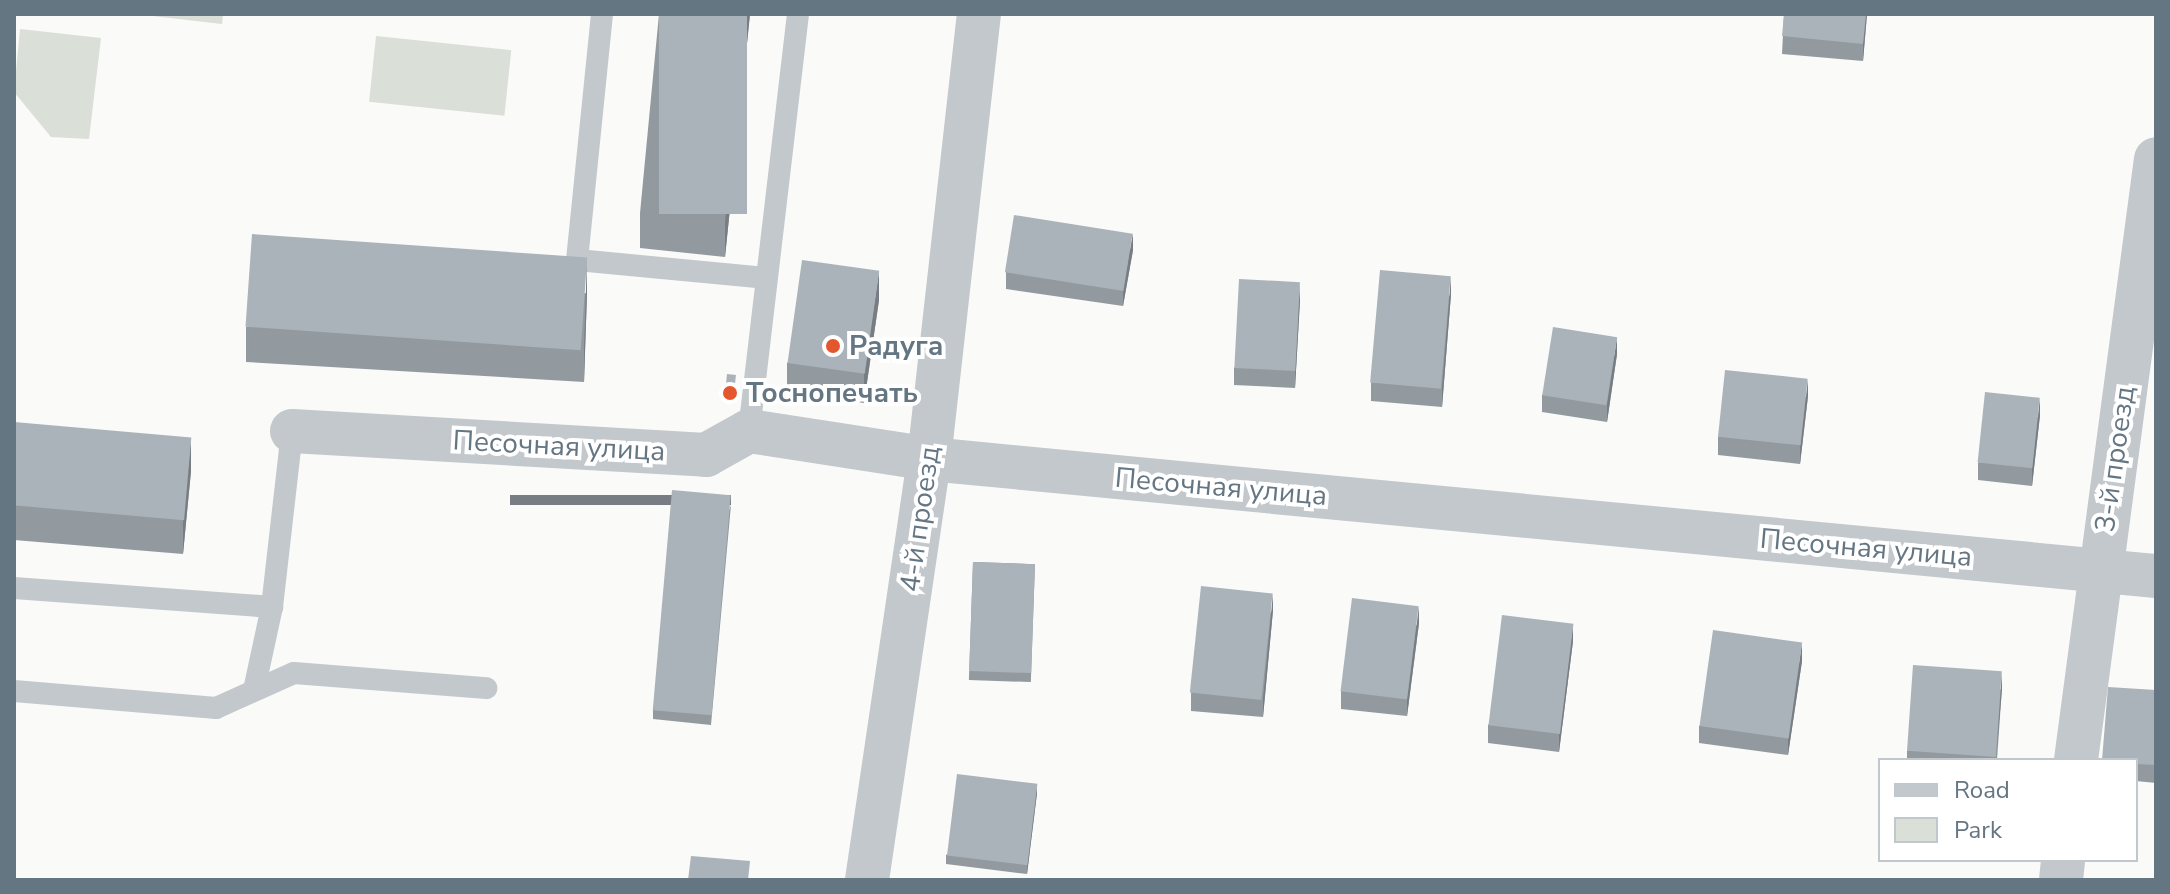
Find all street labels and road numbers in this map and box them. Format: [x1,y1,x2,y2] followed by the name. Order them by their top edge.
[2088,384,2142,534] street label: 3-й проезд
[452,424,666,468] street label: Песочная улица
[893,444,947,594] street label: 4-й проезд
[1114,461,1328,513] street label: Песочная улица
[1759,522,1973,574] street label: Песочная улица

